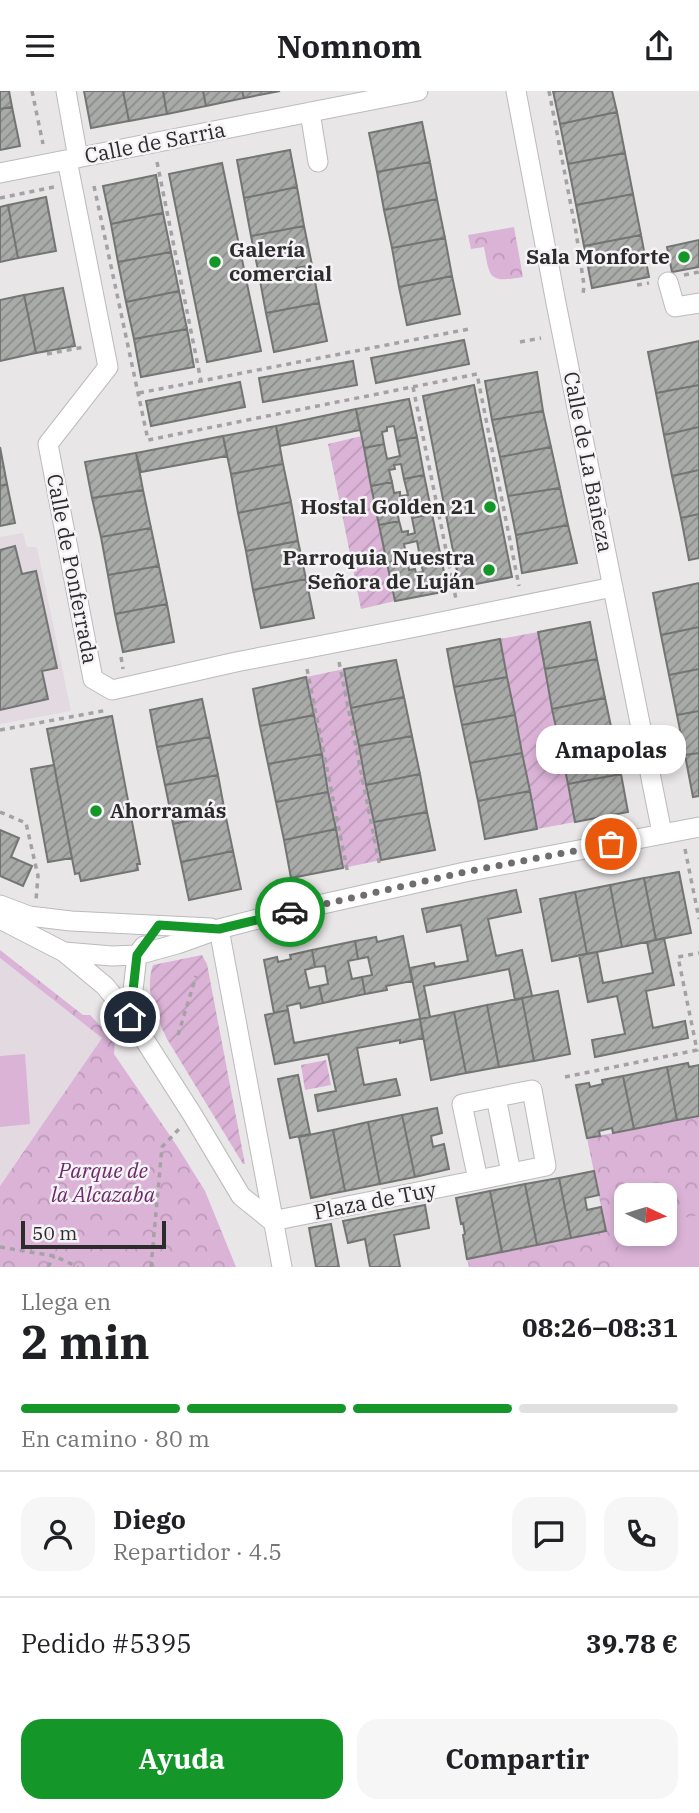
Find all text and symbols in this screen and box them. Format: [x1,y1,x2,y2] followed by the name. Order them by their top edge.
[277,25,422,67] text: Nomnom
[21,27,59,65] icon: menu
[640,27,678,65] icon: share
[82,115,228,169] street label: Calle de Sarria
[229,235,332,287] place label: Galería comercial
[526,242,670,270] place label: Sala Monforte
[676,249,692,265] marker: Sala Monforte
[207,254,223,270] marker: Galería comercial
[558,369,620,555] street label: Calle de La Bañeza
[41,471,105,666] street label: Calle de Ponferrada
[300,492,476,520] place label: Hostal Golden 21
[482,499,498,515] marker: Hostal Golden 21
[283,543,475,595] place label: Parroquia Nuestra Señora de Luján
[481,562,497,578] marker: Parroquia Nuestra Señora de Luján
[536,725,686,774] callout: Amapolas
[555,734,667,764] text: Amapolas
[110,796,226,824] place label: Ahorramás
[88,803,104,819] marker: Ahorramás
[581,814,641,874] pin
[592,825,630,863] icon: bag
[255,877,325,947] courier
[271,893,309,931] icon: car
[100,987,160,1047] pin
[111,998,149,1036] icon: home
[51,1156,156,1208] park label: Parque de la Alcazaba
[311,1174,439,1226] street label: Plaza de Tuy
[614,1183,677,1246] north arrow
[614,1183,677,1246] map controls
[21,1218,166,1250] scale bar
[32,1221,77,1245] text: 50 m
[21,1286,111,1316] text: Llega en
[522,1310,678,1344] text: 08:26–08:31
[21,1312,150,1372] text: 2 min
[21,1423,210,1453] text: En camino · 80 m
[21,1497,95,1571] button: person
[512,1497,586,1571] button: chat
[604,1497,678,1571] button: phone
[113,1502,186,1536] text: Diego
[113,1536,282,1566] text: Repartidor · 4.5
[21,1626,192,1660] text: Pedido #5395
[586,1626,678,1660] text: 39.78 €
[21,1719,343,1799] button: Ayuda
[357,1719,678,1799] button: Compartir

